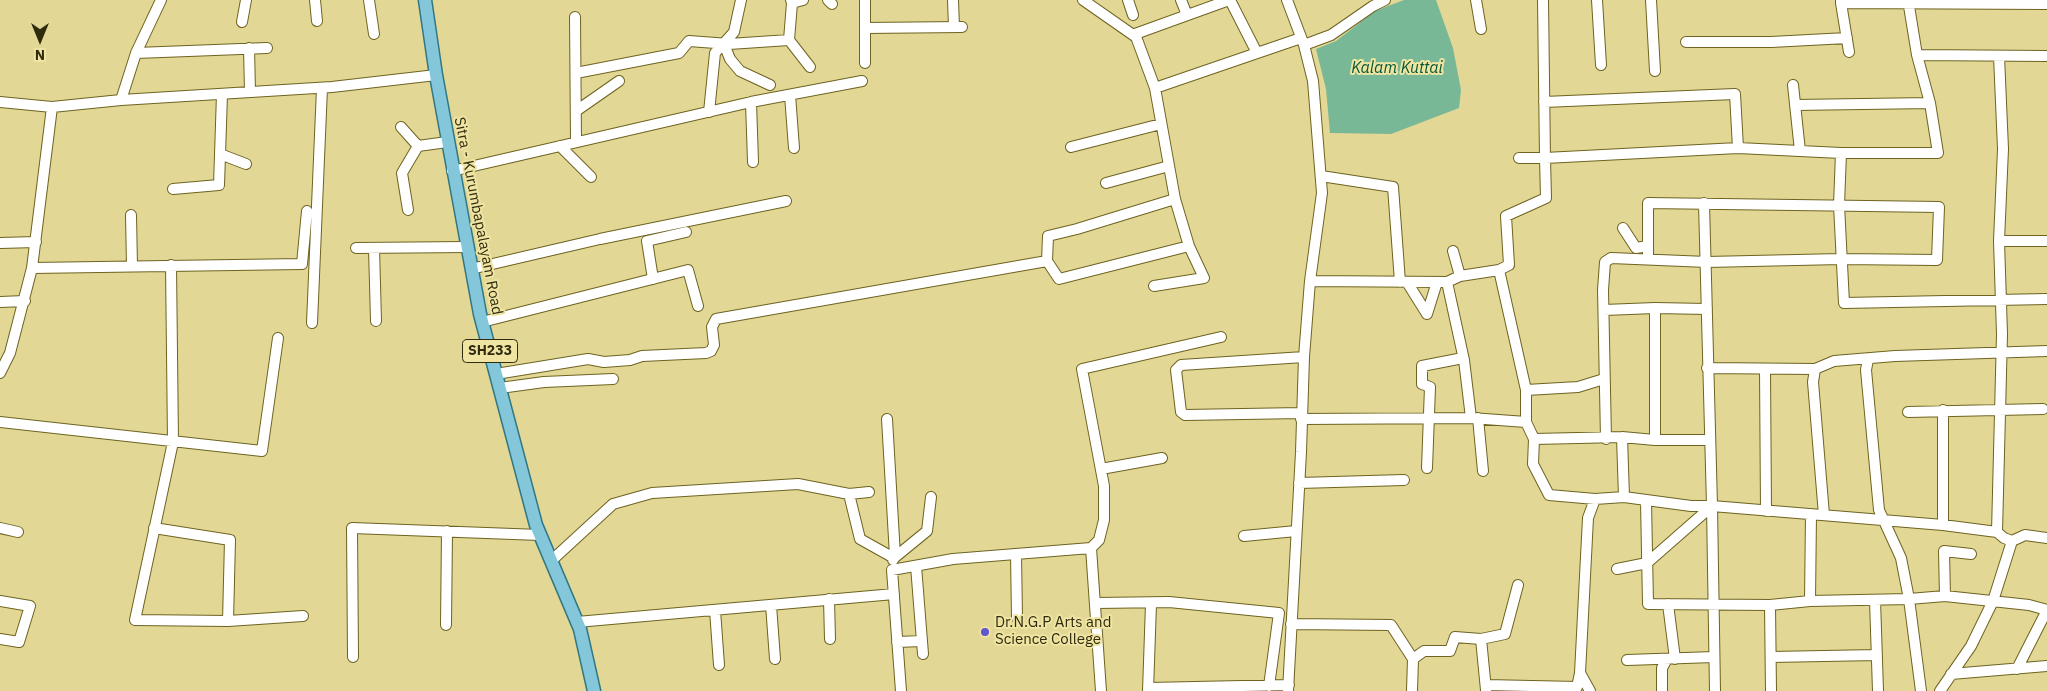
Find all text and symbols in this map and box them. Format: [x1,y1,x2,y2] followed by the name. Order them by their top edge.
[15,15,65,65] north arrow
[35,46,45,64] text: N
[1351,58,1443,78] water label: Kalam Kuttai
[450,116,506,316] street label: Sitra - Kurumbapalayam Road
[462,340,518,362] road number: SH233
[995,614,1111,649] place label: Dr.N.G.P Arts and Science College
[979,626,991,638] marker: Dr.N.G.P Arts and Science College

